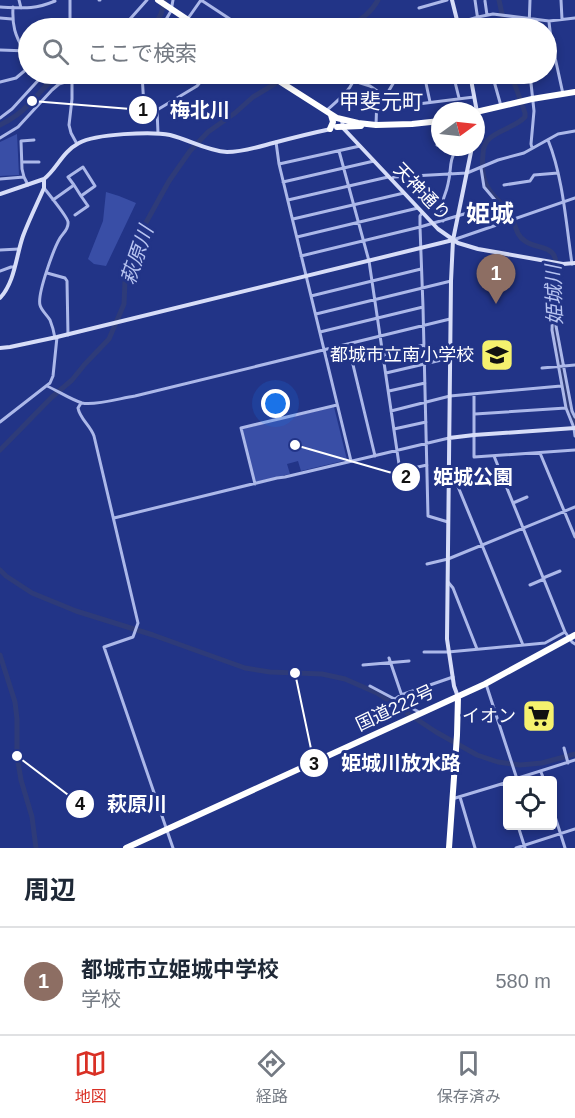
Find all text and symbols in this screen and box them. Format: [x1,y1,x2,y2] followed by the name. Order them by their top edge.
[18,18,557,84] search box
[39,35,72,68] icon: search
[87,41,197,66] text: ここで検索
[339,90,423,113] district label: 甲斐元町
[128,91,242,129] callout: 梅北川
[170,99,230,121] text: 梅北川
[138,100,148,120] text: 1
[431,102,485,156] north arrow
[390,159,454,225] street label: 天神通り
[466,200,514,227] district label: 姫城
[117,221,158,287] water label: 萩原川
[476,254,516,304] pin: 1
[542,263,566,325] water label: 姫城川
[479,337,515,373] school or university icon: 都城市立南小学校
[330,345,474,365] place label: 都城市立南小学校
[261,389,290,418] your location
[391,458,525,496] callout: 姫城公園
[433,466,513,488] text: 姫城公園
[401,467,411,487] text: 2
[353,681,437,735] street label: 国道222号
[521,698,557,734] supermarket icon: イオン
[462,706,516,726] place label: イオン
[299,744,473,782] callout: 姫城川放水路
[341,752,461,774] text: 姫城川放水路
[309,754,319,774] text: 3
[503,776,557,830] map controls
[503,776,557,830] button: locate
[65,785,179,823] callout: 萩原川
[107,793,167,815] text: 萩原川
[75,794,85,814] text: 4
[24,875,76,905] text: 周辺
[81,957,279,982] text: 都城市立姫城中学校
[38,970,49,992] text: 1
[495,970,551,992] text: 580 m
[81,988,121,1010] text: 学校
[74,1047,107,1107] tab: 地図
[255,1047,288,1107] tab: 経路
[437,1047,501,1107] tab: 保存済み

